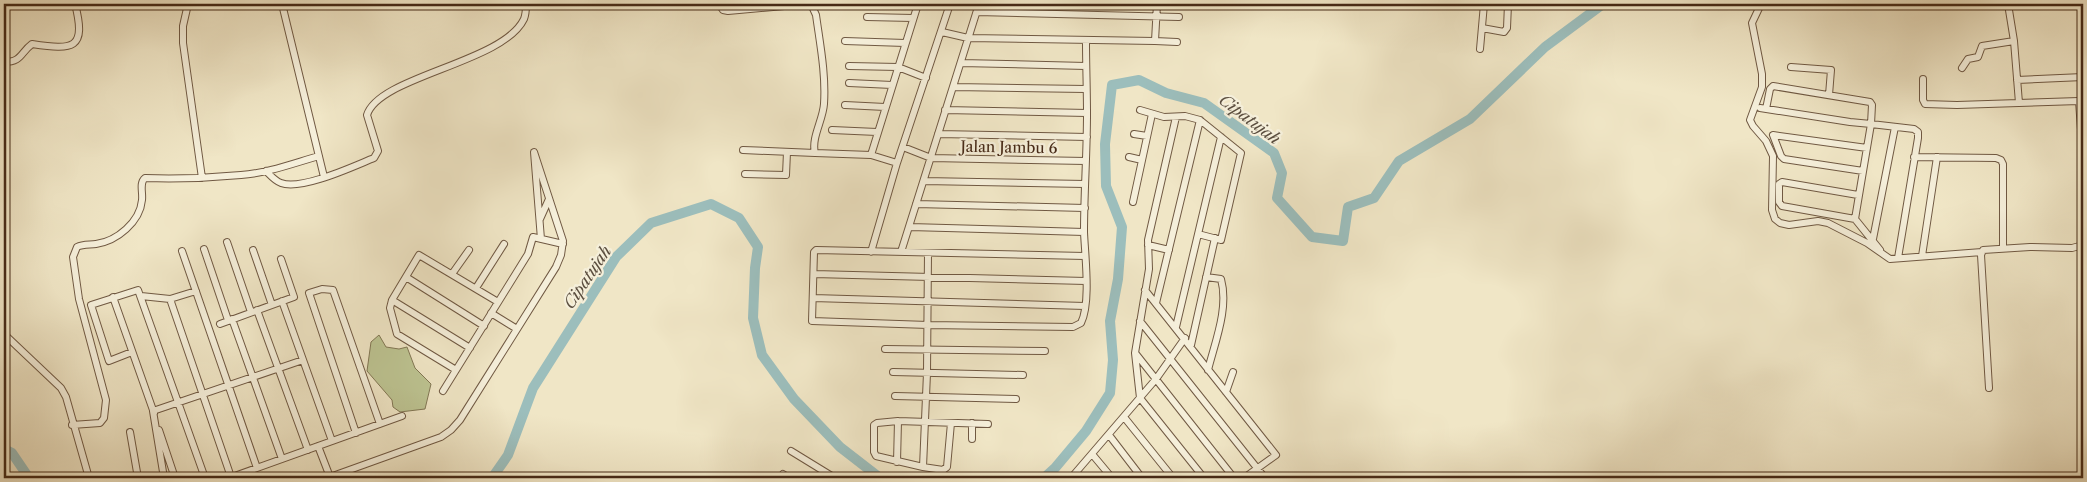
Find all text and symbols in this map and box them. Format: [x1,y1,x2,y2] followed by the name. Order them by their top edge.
[1215,89,1285,149] water label: Cipatujah
[958,137,1058,157] street label: Jalan Jambu 6
[559,242,615,312] water label: Cipatujah

